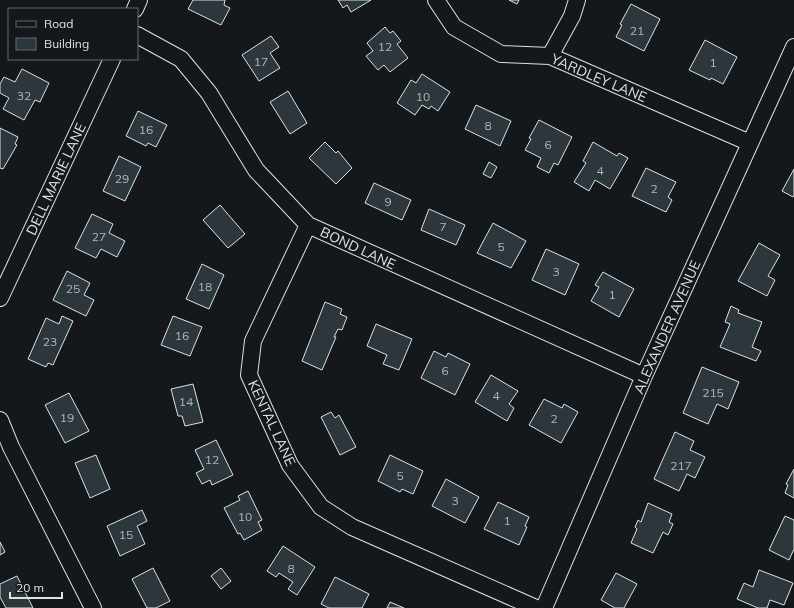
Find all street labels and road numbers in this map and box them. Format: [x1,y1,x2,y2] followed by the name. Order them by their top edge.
[547,49,650,106] street label: YARDLEY LANE
[22,120,90,238] street label: DELL MARIE LANE
[317,223,399,273] street label: BOND LANE
[629,257,705,397] street label: ALEXANDER AVENUE
[244,377,300,469] street label: KENTAL LANE

